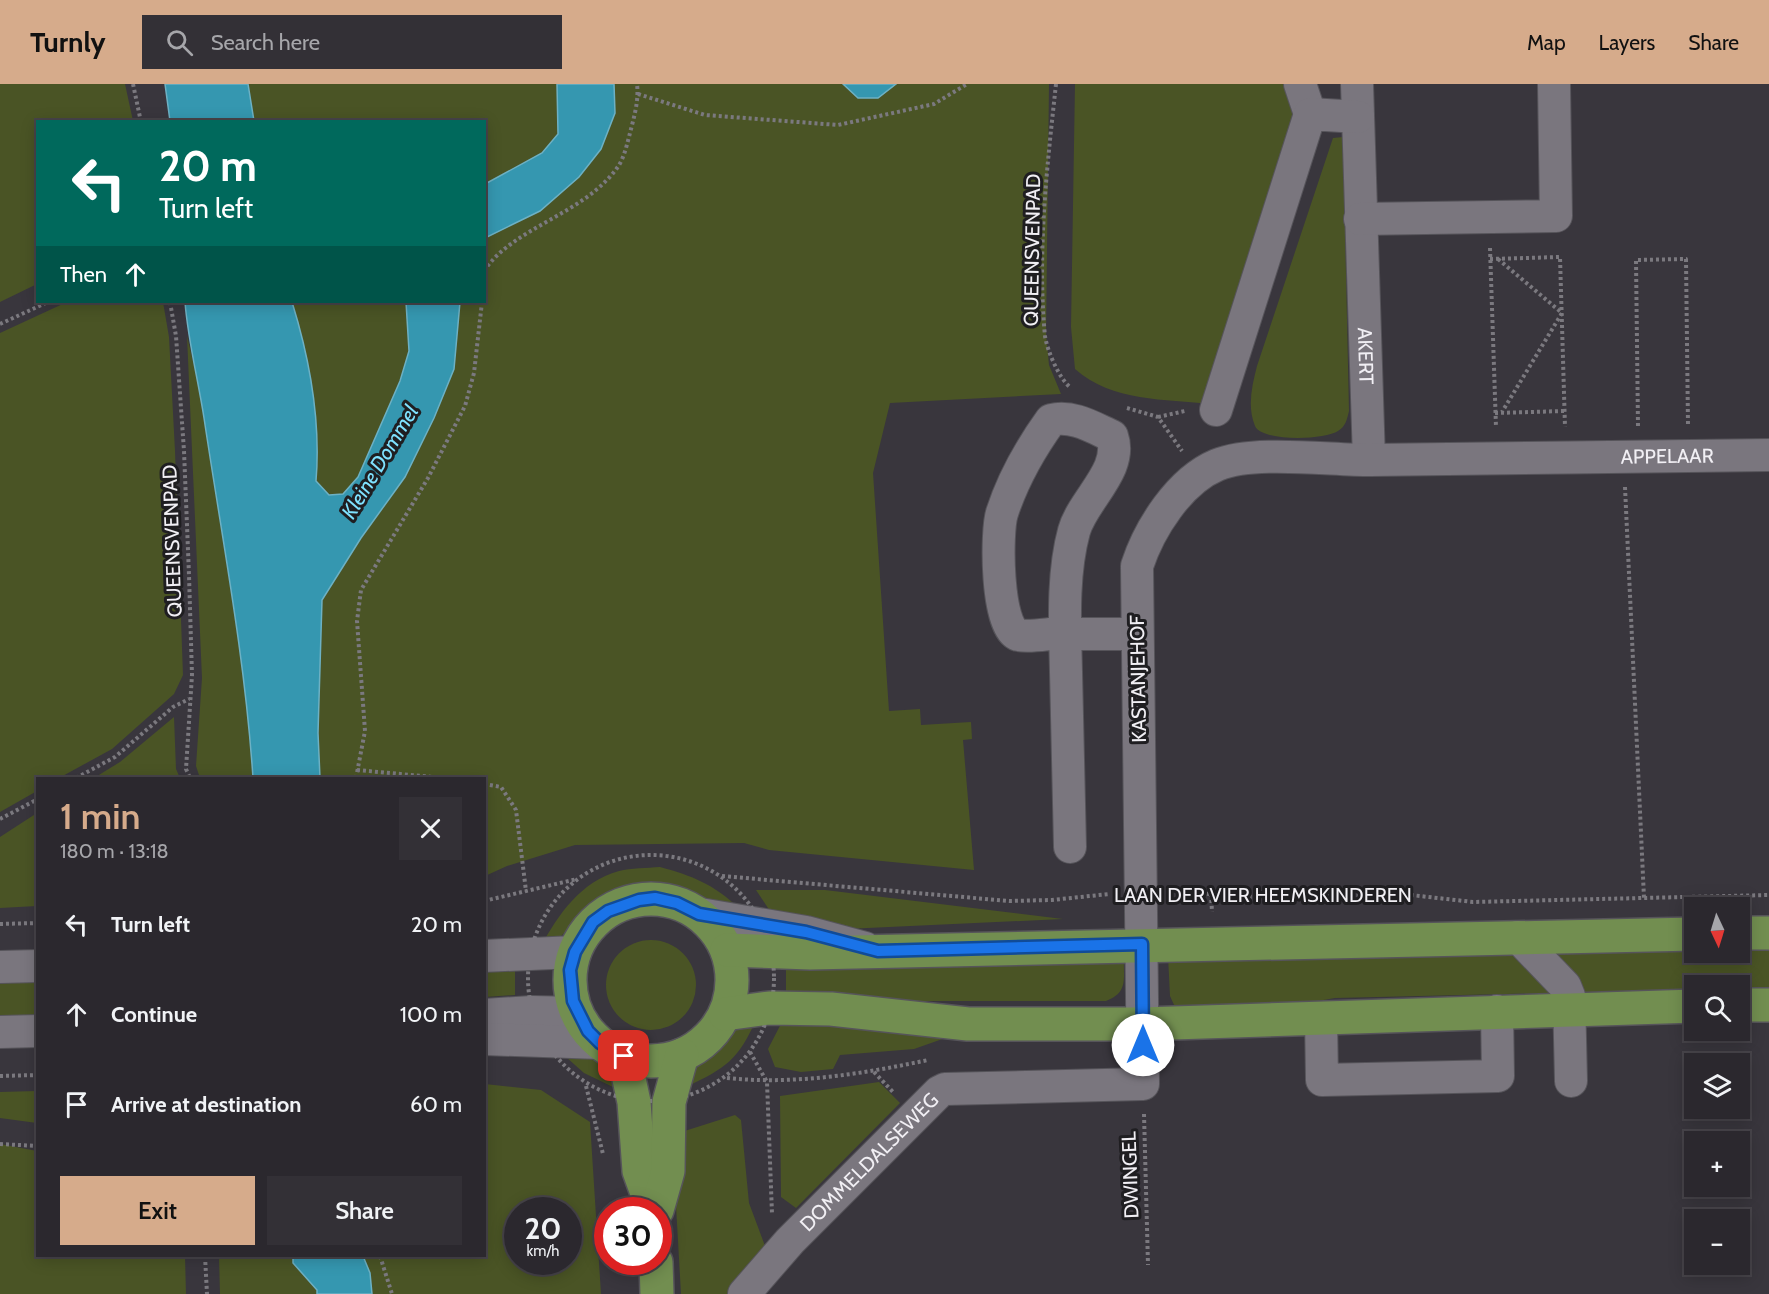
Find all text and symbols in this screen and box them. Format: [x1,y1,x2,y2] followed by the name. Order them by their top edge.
[142,15,562,69] search box
[30,25,106,59] text: Turnly
[163,26,196,59] icon: search
[211,29,320,56] text: Search here
[1527,30,1566,55] text: Map
[1599,30,1655,55] text: Layers
[1688,30,1739,55] text: Share
[159,140,257,192] text: 20 m
[60,144,138,222] icon: left
[1019,173,1045,327] street label: QUEENSVENPAD
[159,192,253,225] text: Turn left
[119,258,152,291] icon: ahead
[60,261,107,288] text: Then
[1353,327,1379,385] street label: AKERT
[336,400,423,523] water label: Kleine Dommel
[1620,444,1714,469] street label: APPELAAR
[157,464,187,618] street label: QUEENSVENPAD
[1125,615,1151,743] street label: KASTANJEHOF
[60,794,140,838] text: 1 min
[399,797,462,860] button: close
[60,839,169,863] text: 180 m · 13:18
[1114,883,1412,907] street label: LAAN DER VIER HEEMSKINDEREN
[1684,897,1750,963] north arrow
[1684,897,1750,1275] map controls
[60,908,93,941] icon: left
[111,911,190,938] text: Turn left
[411,911,462,938] text: 20 m
[1684,975,1750,1041] button: search
[60,998,93,1031] icon: ahead
[111,1001,197,1028] text: Continue
[400,1001,462,1028] text: 100 m
[1111,1013,1175,1077] position arrow
[598,1030,649,1081] pin
[607,1039,640,1072] icon: arrive
[1684,1053,1750,1119] button: layers
[60,1088,93,1121] icon: arrive
[795,1088,943,1236] street label: DOMMELDALSEWEG
[111,1091,301,1118] text: Arrive at destination
[410,1091,462,1118] text: 60 m
[1116,1131,1144,1219] street label: DWINGEL
[1684,1131,1750,1197] button: +
[60,1176,255,1245] button: Exit
[267,1176,462,1245] button: Share
[594,1197,672,1275] speed limit sign: 30
[1684,1209,1750,1275] button: −
[524,1210,562,1247] text: 20
[527,1242,559,1260] text: km/h

